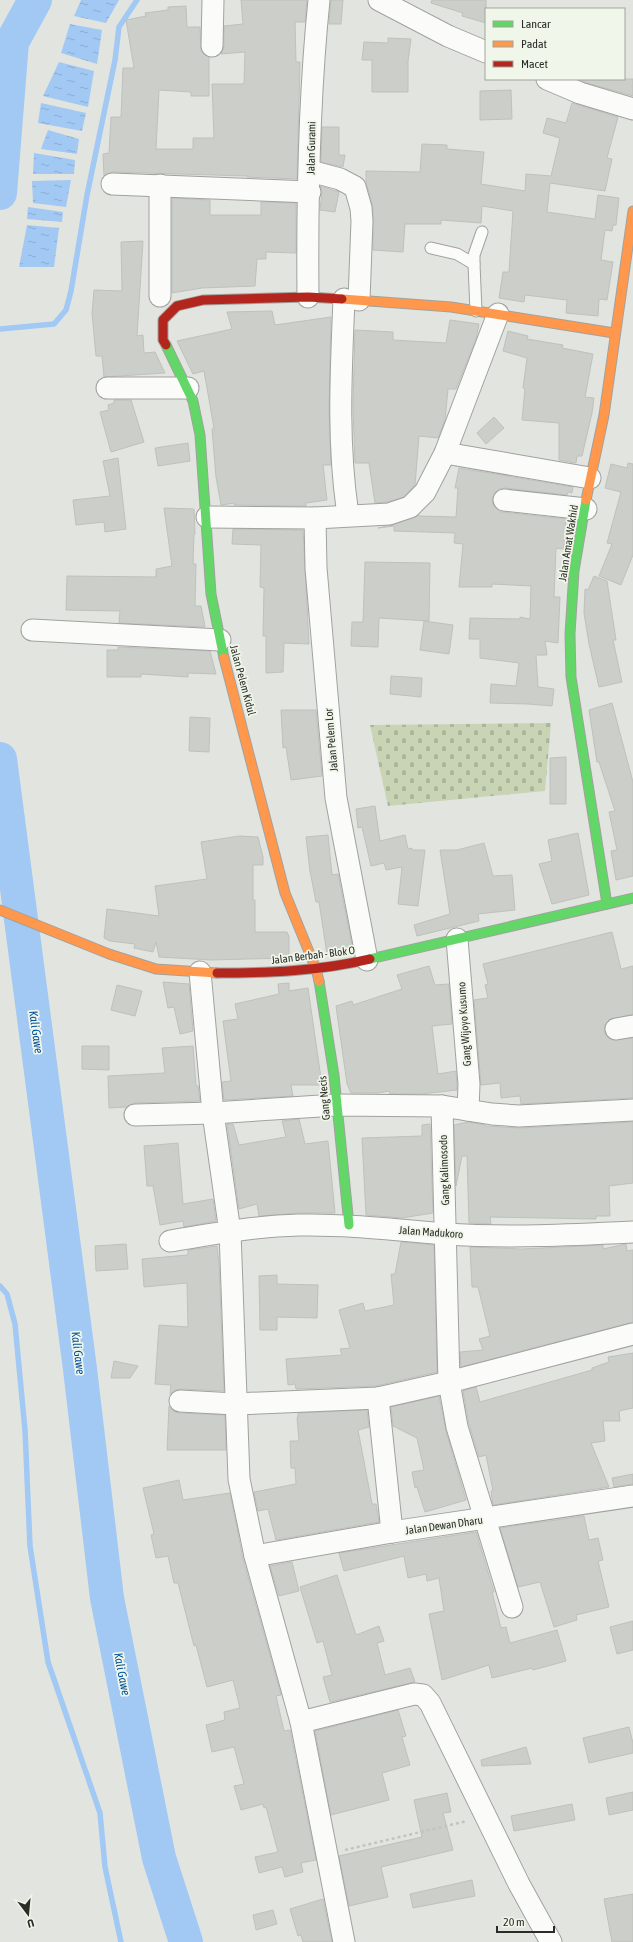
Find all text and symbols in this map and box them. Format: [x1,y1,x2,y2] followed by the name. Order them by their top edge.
[485,8,625,80] legend
[521,17,551,31] text: Lancar
[521,37,547,51] text: Padat
[521,57,549,71] text: Macet
[305,121,317,175] street label: Jalan Gurami
[556,504,580,582] street label: Jalan Amat Wakhid
[228,643,258,717] street label: Jalan Pelem Kidul
[322,707,340,772] street label: Jalan Pelem Lor
[270,944,356,966] street label: Jalan Berbah - Blok O
[455,981,473,1067] street label: Gang Wijoyo Kusumo
[26,1010,46,1055] water label: Kali Gawe
[316,1075,332,1121] street label: Gang Necis
[437,1134,451,1206] street label: Gang Kalimosodo
[398,1224,464,1240] street label: Jalan Madukoro
[68,1331,88,1376] water label: Kali Gawe
[404,1514,484,1536] street label: Jalan Dewan Dharu
[111,1651,133,1697] water label: Kali Gawe
[8,1894,48,1934] north arrow
[497,1908,554,1934] scale bar
[503,1915,525,1929] text: 20 m
[26,1917,36,1930] text: U

